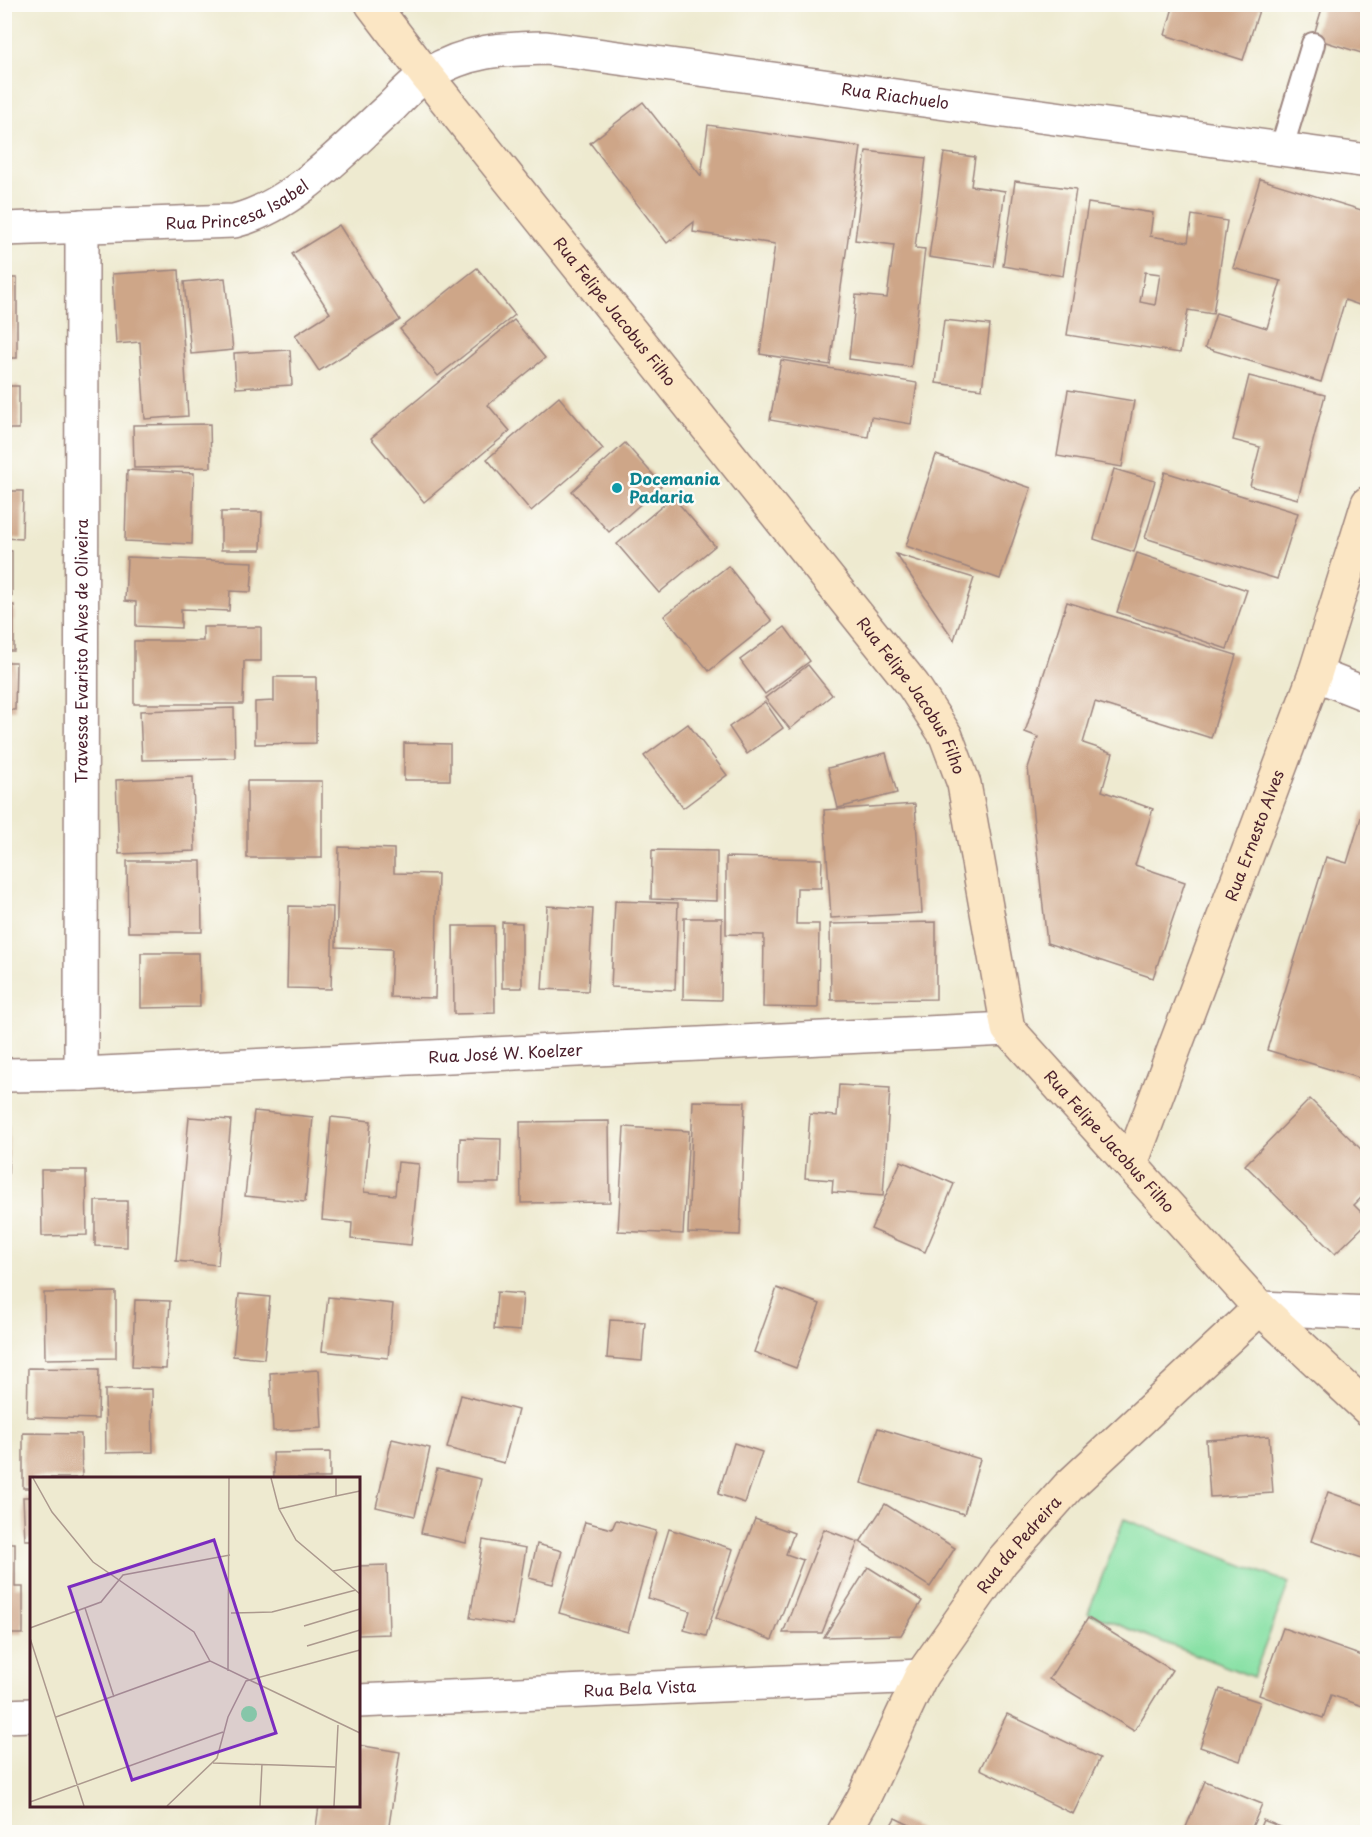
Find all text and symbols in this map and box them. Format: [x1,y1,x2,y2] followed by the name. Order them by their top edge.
[840,76,951,114] street label: Rua Riachuelo
[165,173,313,234] street label: Rua Princesa Isabel
[549,231,683,391] street label: Rua Felipe Jacobus Filho
[629,466,720,508] place label: Docemania Padaria
[610,481,624,495] marker: Docemania Padaria
[68,518,93,783] street label: Travessa Evaristo Alves de Oliveira
[852,611,972,777] street label: Rua Felipe Jacobus Filho
[1218,766,1289,904] street label: Rua Ernesto Alves
[428,1037,584,1068] street label: Rua José W. Koelzer
[1039,1064,1181,1217] street label: Rua Felipe Jacobus Filho
[30,1477,360,1807] inset map
[970,1490,1066,1598] street label: Rua da Pedreira
[583,1673,696,1702] street label: Rua Bela Vista

